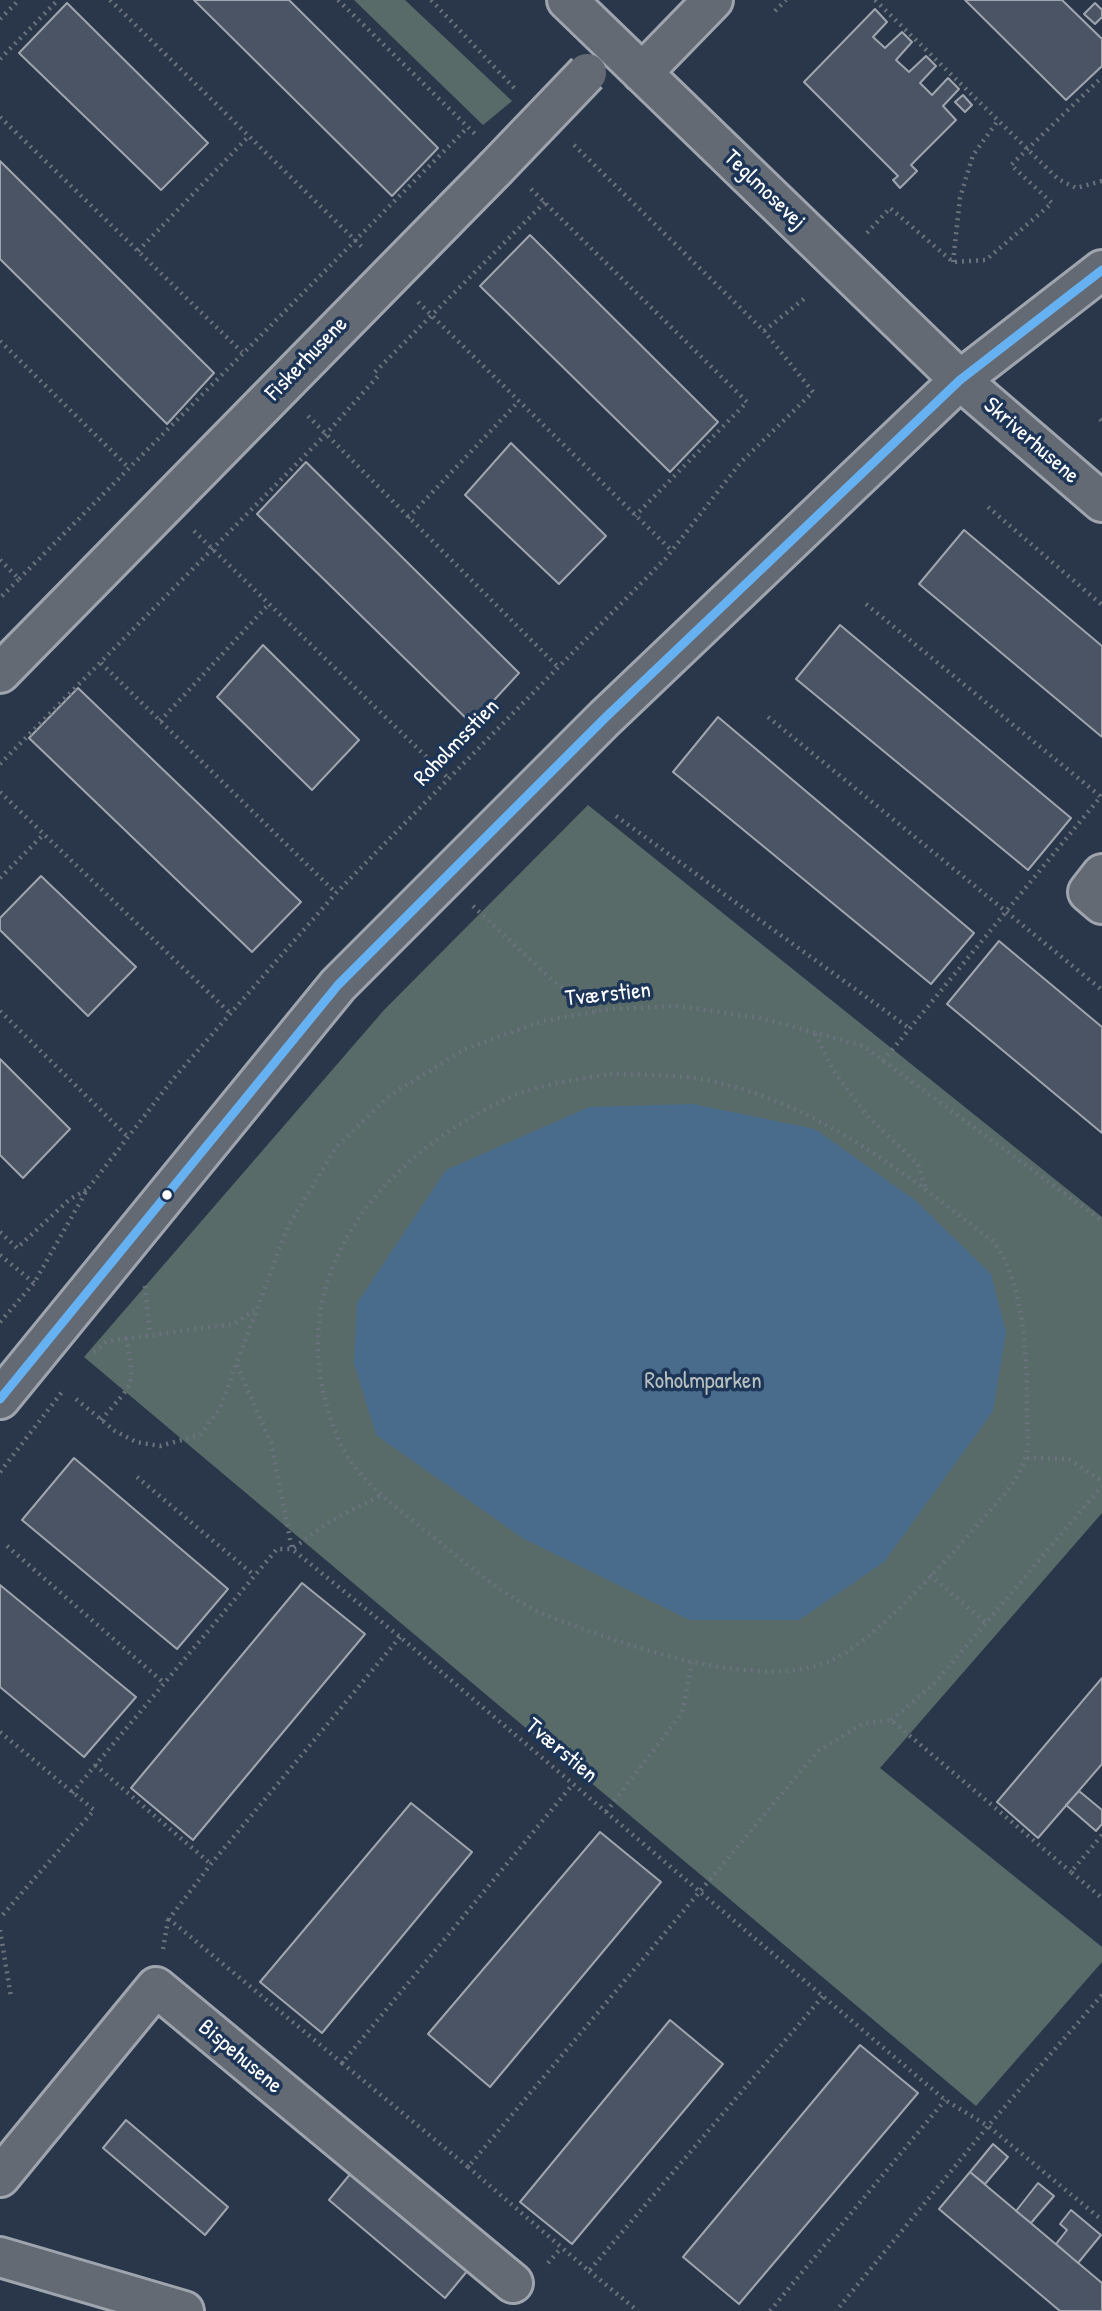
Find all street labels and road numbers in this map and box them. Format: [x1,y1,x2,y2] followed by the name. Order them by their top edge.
[717,144,811,236] street label: Teglmosevej
[260,311,354,407] street label: Fiskerhusene
[978,392,1084,490] street label: Skriverhusene
[409,694,505,792] street label: Roholmsstien
[564,977,652,1013] street label: Tværstien
[519,1713,603,1789] street label: Tværstien
[192,2014,288,2100] street label: Bispehusene

